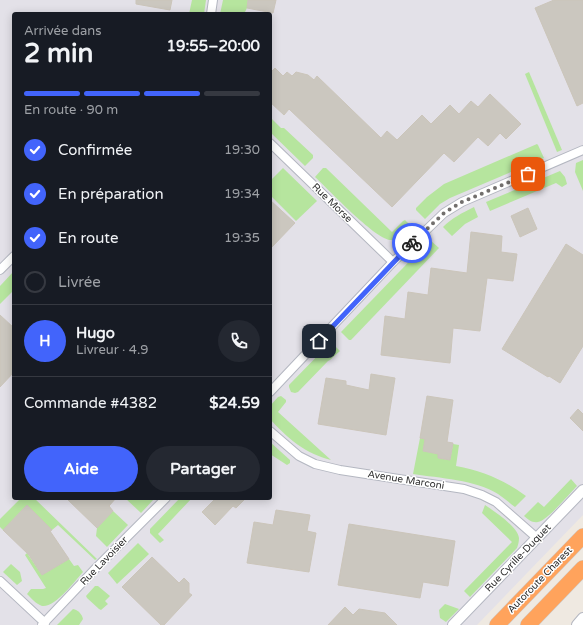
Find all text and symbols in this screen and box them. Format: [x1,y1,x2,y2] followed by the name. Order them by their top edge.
[24,23,101,39] text: Arrivée dans
[167,37,260,55] text: 19:55–20:00
[24,38,93,69] text: 2 min
[24,102,118,118] text: En route · 90 m
[24,139,46,161] icon: check
[58,141,132,159] text: Confirmée
[224,142,260,158] text: 19:30
[511,157,545,191] pin
[517,163,539,185] icon: bag
[309,181,355,225] street label: Rue Morse
[24,183,46,205] icon: check
[58,185,164,203] text: En préparation
[224,186,260,202] text: 19:34
[392,223,432,263] courier
[24,227,46,249] icon: check
[58,229,118,247] text: En route
[224,230,260,246] text: 19:35
[401,232,423,254] icon: bike
[58,273,101,291] text: Livrée
[218,320,260,362] button: phone
[76,324,115,342] text: Hugo
[302,324,336,358] pin
[308,330,330,352] icon: home
[39,332,51,350] text: H
[76,342,149,358] text: Livreur · 4.9
[24,394,157,412] text: Commande #4382
[209,394,260,412] text: $24.59
[24,446,138,492] button: Aide
[146,446,260,492] button: Partager
[367,468,445,492] street label: Avenue Marconi
[483,521,554,594] street label: Rue Cyrille-Duquet
[78,534,130,588] street label: Rue Lavoisier
[505,544,575,616] street label: Autoroute Charest

